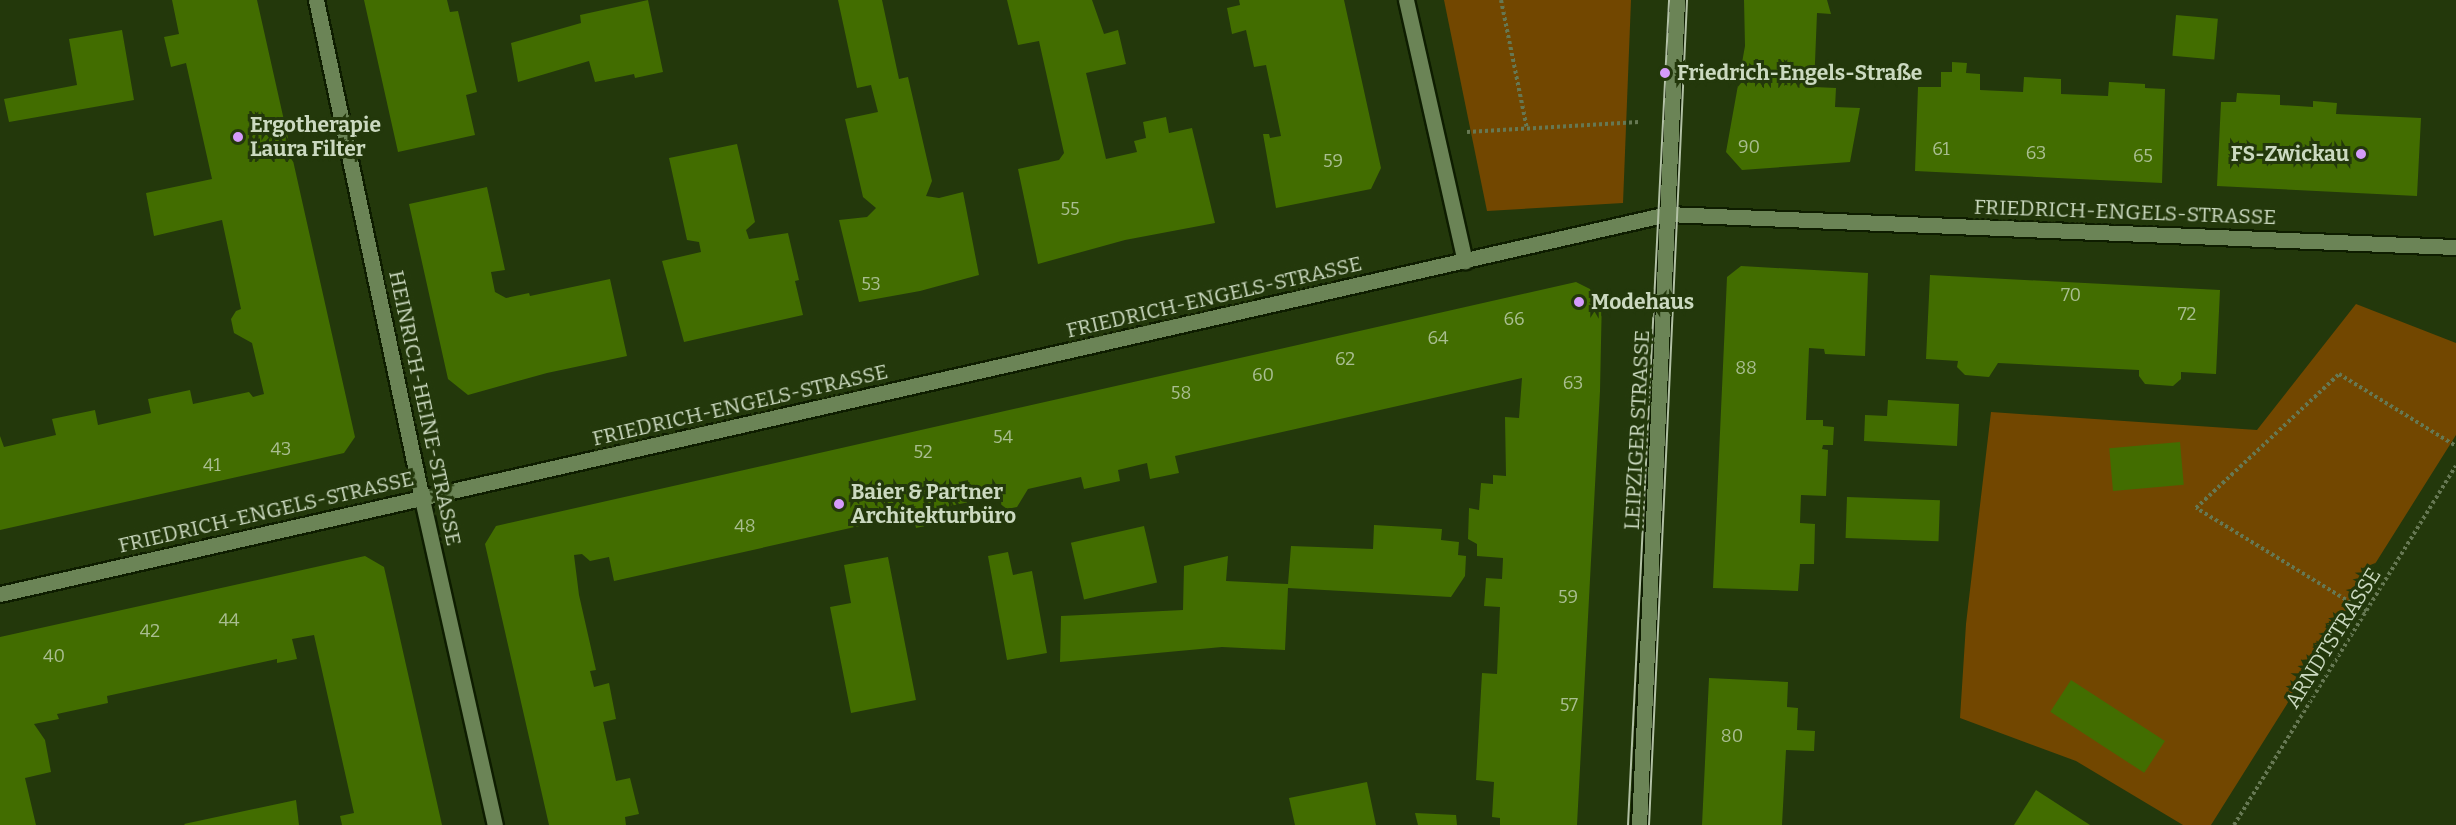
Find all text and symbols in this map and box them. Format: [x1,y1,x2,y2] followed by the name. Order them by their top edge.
[1677,60,1922,86] place label: Friedrich-Engels-Straße
[1658,66,1672,80] marker: Friedrich-Engels-Straße
[250,112,381,162] place label: Ergotherapie Laura Filter
[231,130,245,144] marker: Ergotherapie Laura Filter
[1738,136,1760,158] house number: 90
[1932,138,1950,160] house number: 61
[2231,141,2349,167] place label: FS-Zwickau
[2026,142,2046,164] house number: 63
[2133,145,2153,167] house number: 65
[2354,147,2368,161] marker: FS-Zwickau
[1323,150,1343,172] house number: 59
[1973,194,2277,230] street label: FRIEDRICH-ENGELS-STRASSE
[1060,198,1080,220] house number: 55
[1064,251,1364,343] street label: FRIEDRICH-ENGELS-STRASSE
[383,268,467,548] street label: HEINRICH-HEINE-STRASSE
[861,273,881,295] house number: 53
[2061,284,2081,306] house number: 70
[1591,289,1694,315] place label: Modehaus
[1572,295,1586,309] marker: Modehaus
[2178,303,2196,325] house number: 72
[1503,308,1525,330] house number: 66
[1427,327,1449,349] house number: 64
[1619,329,1655,531] street label: LEIPZIGER STRASSE
[1335,348,1355,370] house number: 62
[1735,357,1757,379] house number: 88
[590,359,890,451] street label: FRIEDRICH-ENGELS-STRASSE
[1252,364,1274,386] house number: 60
[1563,372,1583,394] house number: 63
[1171,382,1191,404] house number: 58
[993,426,1013,448] house number: 54
[271,438,291,460] house number: 43
[913,441,933,463] house number: 52
[203,454,221,476] house number: 41
[116,466,416,558] street label: FRIEDRICH-ENGELS-STRASSE
[851,479,1016,529] place label: Baier & Partner Architekturbüro
[832,497,846,511] marker: Baier & Partner Architekturbüro
[734,515,756,537] house number: 48
[2280,563,2386,713] street label: ARNDTSTRASSE
[1558,586,1578,608] house number: 59
[218,609,240,631] house number: 44
[140,620,160,642] house number: 42
[43,645,65,667] house number: 40
[1560,694,1578,716] house number: 57
[1721,725,1743,747] house number: 80

